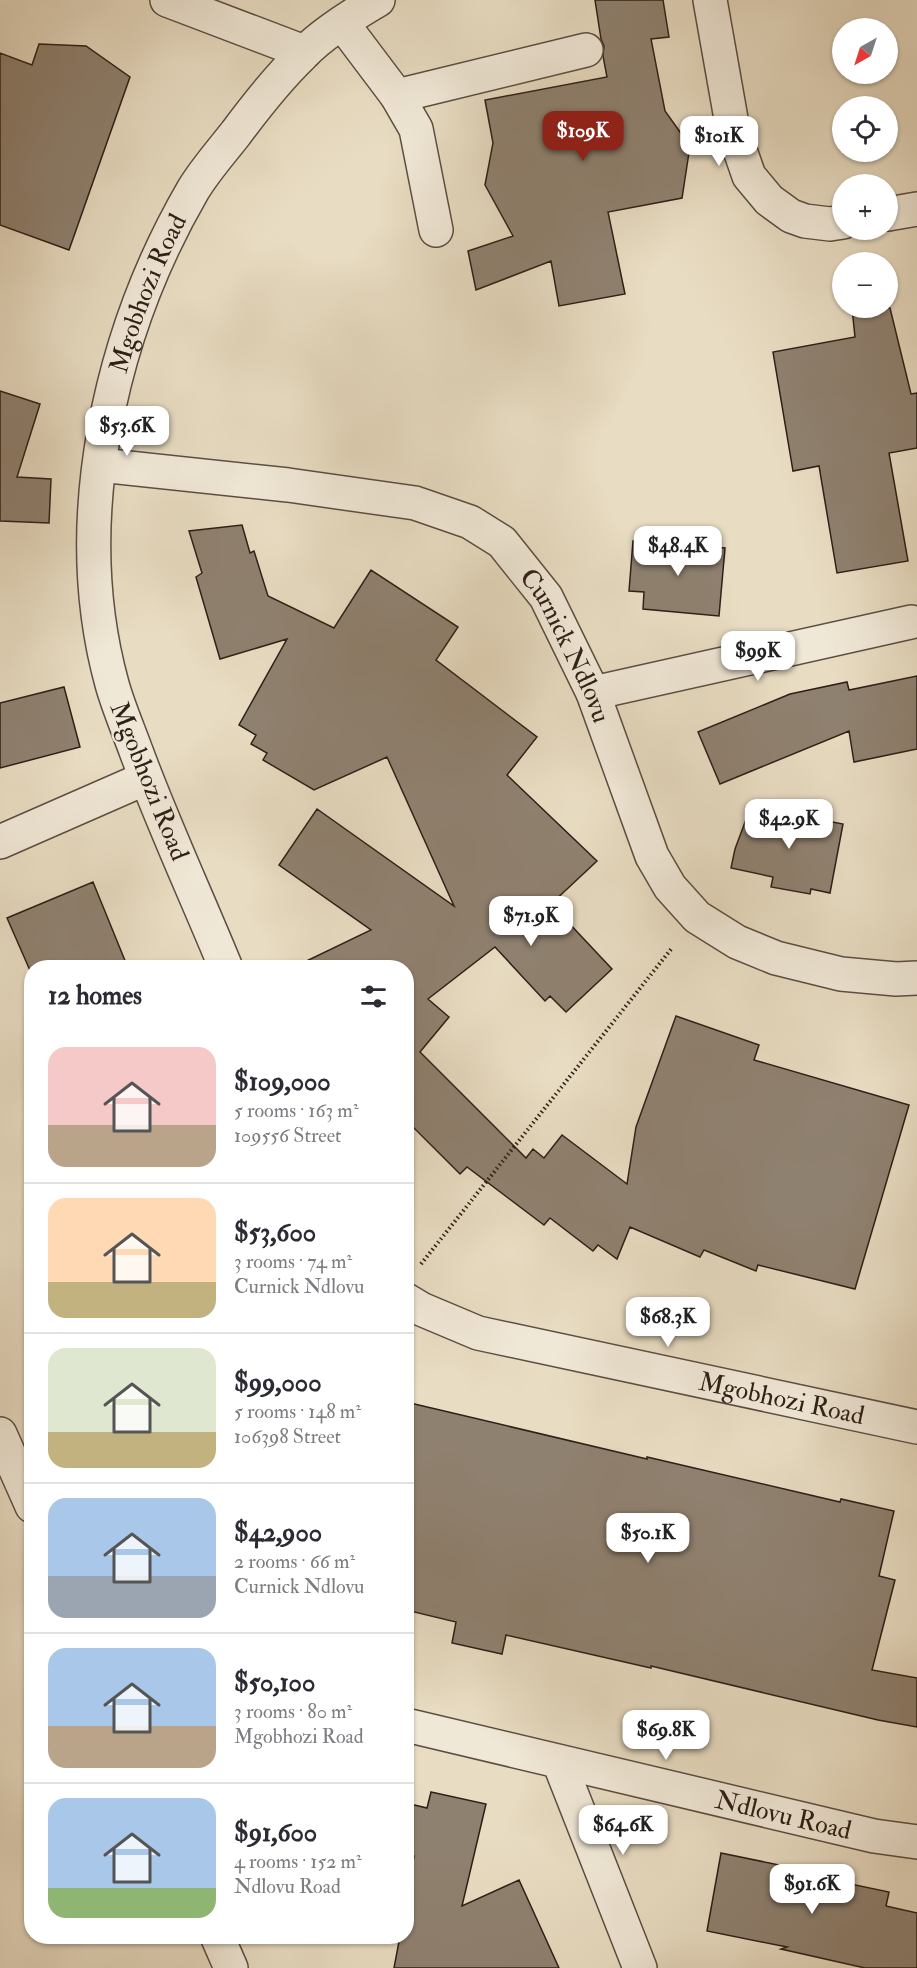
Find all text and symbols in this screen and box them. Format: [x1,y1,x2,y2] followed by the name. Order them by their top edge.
[832,18,898,84] north arrow
[832,18,898,318] map controls
[832,96,898,162] button: locate
[541,111,625,162] pin: $109K
[677,116,761,167] pin: $101K
[557,118,609,143] text: $109K
[694,123,744,148] text: $101K
[832,174,898,240] button: +
[103,208,194,377] street label: Mgobhozi Road
[832,252,898,318] button: −
[78,406,176,457] pin: $53.6K
[99,413,155,438] text: $53.6K
[629,526,727,577] pin: $48.4K
[648,533,708,558] text: $48.4K
[512,562,617,727] street label: Curnick Ndlovu
[722,631,794,682] pin: $99K
[735,638,781,663] text: $99K
[103,697,196,866] street label: Mgobhozi Road
[740,799,838,850] pin: $42.9K
[759,806,819,831] text: $42.9K
[482,896,580,947] pin: $71.9K
[503,903,559,928] text: $71.9K
[48,980,142,1012] text: 12 homes
[357,980,390,1013] icon: filters
[234,1066,331,1098] text: $109,000
[96,1071,168,1143] icon: home
[234,1098,359,1123] text: 5 rooms · 163 m²
[234,1123,342,1148] text: 109556 Street
[234,1217,316,1249] text: $53,600
[96,1222,168,1294] icon: home
[234,1249,352,1274] text: 3 rooms · 74 m²
[234,1274,364,1299] text: Curnick Ndlovu
[619,1297,717,1348] pin: $68.3K
[640,1304,696,1329] text: $68.3K
[696,1366,868,1432] street label: Mgobhozi Road
[234,1367,322,1399] text: $99,000
[96,1372,168,1444] icon: home
[234,1399,361,1424] text: 5 rooms · 148 m²
[234,1424,341,1449] text: 106398 Street
[599,1513,697,1564] pin: $50.1K
[234,1517,322,1549] text: $42,900
[620,1520,676,1545] text: $50.1K
[96,1522,168,1594] icon: home
[234,1549,355,1574] text: 2 rooms · 66 m²
[234,1574,364,1599] text: Curnick Ndlovu
[234,1667,315,1699] text: $50,100
[96,1672,168,1744] icon: home
[234,1699,352,1724] text: 3 rooms · 80 m²
[617,1710,715,1761] pin: $69.8K
[637,1717,695,1742] text: $69.8K
[234,1724,364,1749] text: Mgobhozi Road
[712,1784,855,1847] street label: Ndlovu Road
[574,1805,672,1856] pin: $64.6K
[593,1812,653,1837] text: $64.6K
[234,1817,317,1849] text: $91,600
[96,1822,168,1894] icon: home
[234,1849,362,1874] text: 4 rooms · 152 m²
[763,1864,861,1915] pin: $91.6K
[784,1871,840,1896] text: $91.6K
[234,1874,341,1899] text: Ndlovu Road

